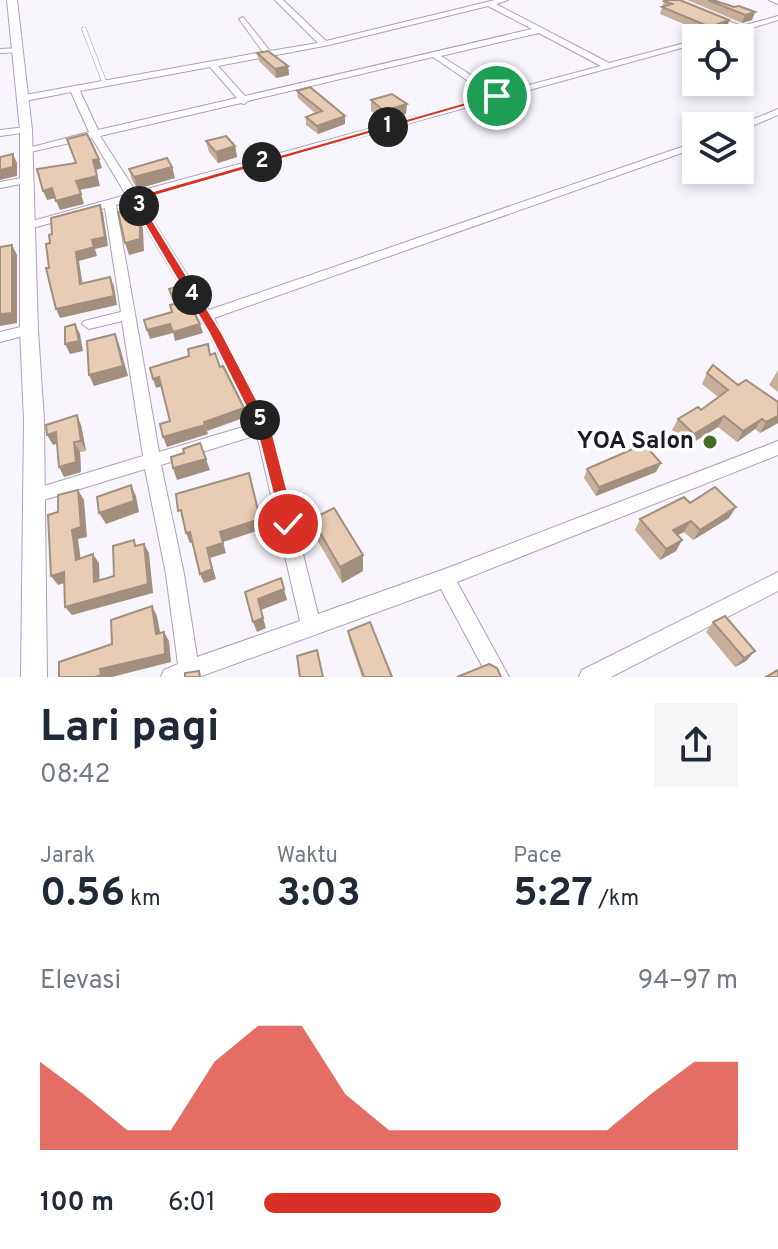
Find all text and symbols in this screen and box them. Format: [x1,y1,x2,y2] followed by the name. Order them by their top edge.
[682,24,754,184] map controls
[682,24,754,96] button: locate
[463,62,531,130] pin
[475,74,519,118] icon: arrive
[368,107,408,147] pin: 1
[682,112,754,184] button: layers
[384,113,392,140] text: 1
[242,142,282,182] pin: 2
[255,148,269,175] text: 2
[119,186,159,226] pin: 3
[132,192,146,219] text: 3
[172,275,212,315] pin: 4
[185,281,199,308] text: 4
[240,400,280,440] pin: 5
[253,406,267,433] text: 5
[577,427,694,457] place label: YOA Salon
[701,433,719,451] marker: YOA Salon
[254,490,322,558] pin
[266,502,310,546] icon: check
[40,701,219,757] text: Lari pagi
[654,703,738,787] button: share
[40,759,111,792] text: 08:42
[40,843,95,870] text: Jarak
[277,843,338,870] text: Waktu
[513,843,562,870] text: Pace
[40,870,125,920] text: 0.56
[277,870,361,920] text: 3:03
[513,870,593,920] text: 5:27
[125,886,161,913] text: km
[593,886,639,913] text: /km
[40,965,121,998] text: Elevasi
[638,965,738,998] text: 94–97 m
[40,1187,114,1220] text: 100 m
[168,1187,216,1220] text: 6:01

